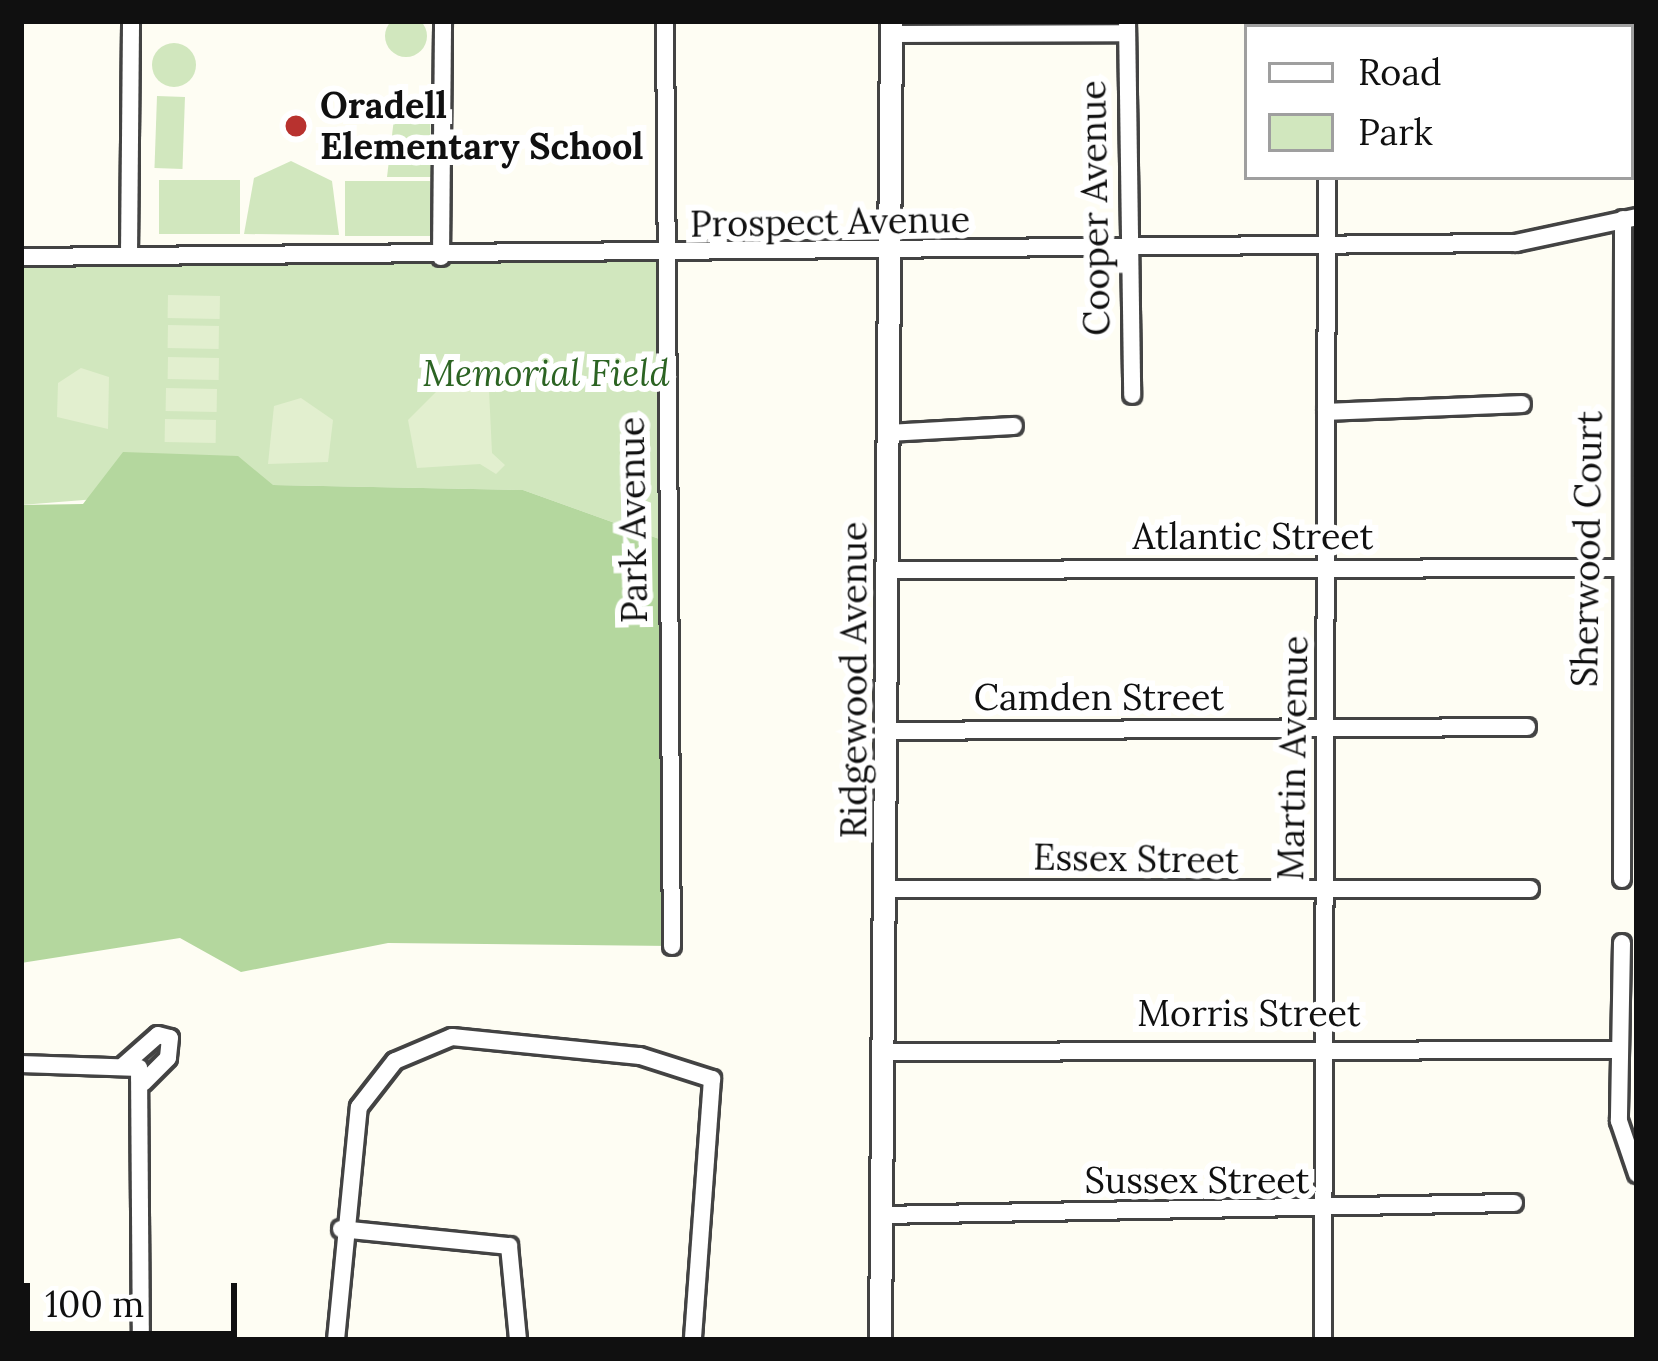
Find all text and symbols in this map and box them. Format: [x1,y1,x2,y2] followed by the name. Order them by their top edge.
[1244,24,1634,180] legend
[1358,49,1442,95] text: Road
[1071,80,1119,336] street label: Cooper Avenue
[320,83,643,168] place label: Oradell Elementary School
[1358,109,1433,155] text: Park
[283,113,309,139] marker: Oradell Elementary School
[690,198,970,246] street label: Prospect Avenue
[423,352,669,396] park label: Memorial Field
[1563,410,1611,688] street label: Sherwood Court
[610,416,656,624] street label: Park Avenue
[1133,515,1373,559] street label: Atlantic Street
[832,521,876,839] street label: Ridgewood Avenue
[1269,635,1317,881] street label: Martin Avenue
[974,676,1224,720] street label: Camden Street
[1033,836,1239,882] street label: Essex Street
[1137,992,1361,1036] street label: Morris Street
[1085,1159,1309,1203] street label: Sussex Street
[30,1259,243,1333] scale bar
[45,1281,144,1327] text: 100 m

